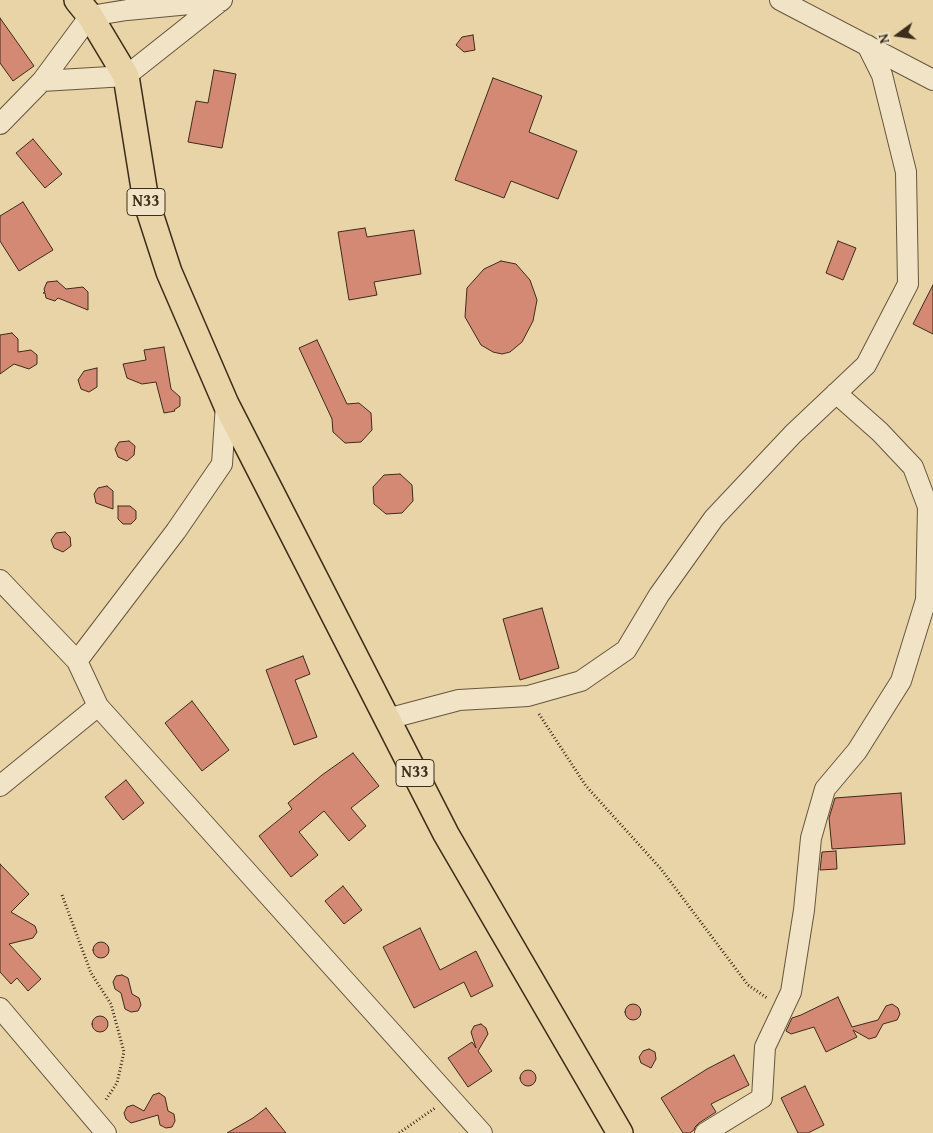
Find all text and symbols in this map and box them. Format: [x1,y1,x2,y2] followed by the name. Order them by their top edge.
[873,10,923,60] north arrow
[873,32,894,46] text: N
[127,188,165,216] road number: N33
[396,760,434,786] road number: N33

